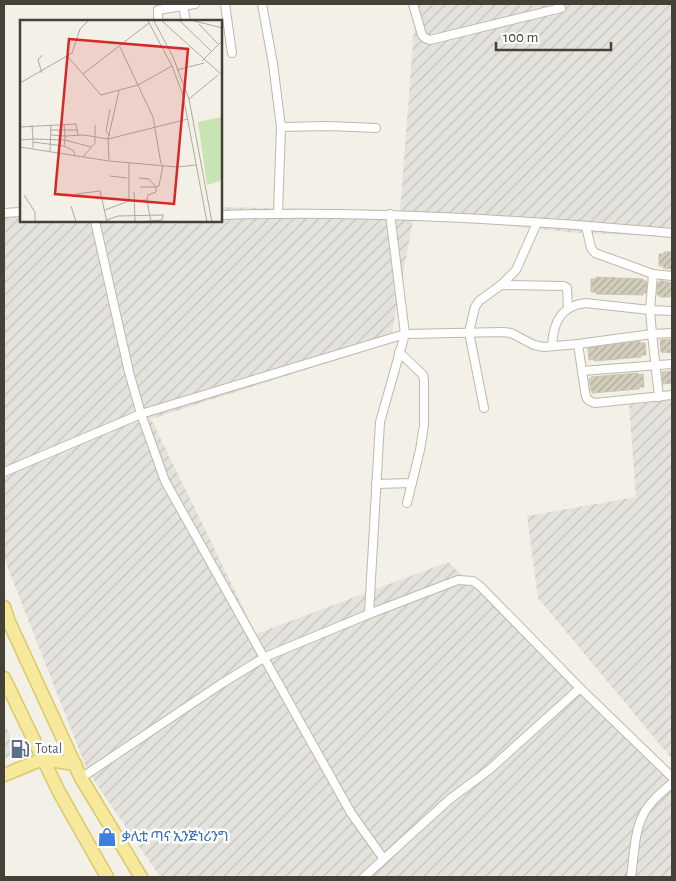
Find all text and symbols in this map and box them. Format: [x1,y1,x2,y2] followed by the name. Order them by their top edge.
[20,20,222,222] inset map
[496,20,611,52] scale bar
[503,30,538,45] text: 100 m
[9,738,31,760] fuel station icon: Total
[35,742,62,756] place label: Total
[96,826,118,848] shop icon: ቃሊቲ ጣና ኢንጅነሪንግ
[122,829,228,844] place label: ቃሊቲ ጣና ኢንጅነሪንግ

